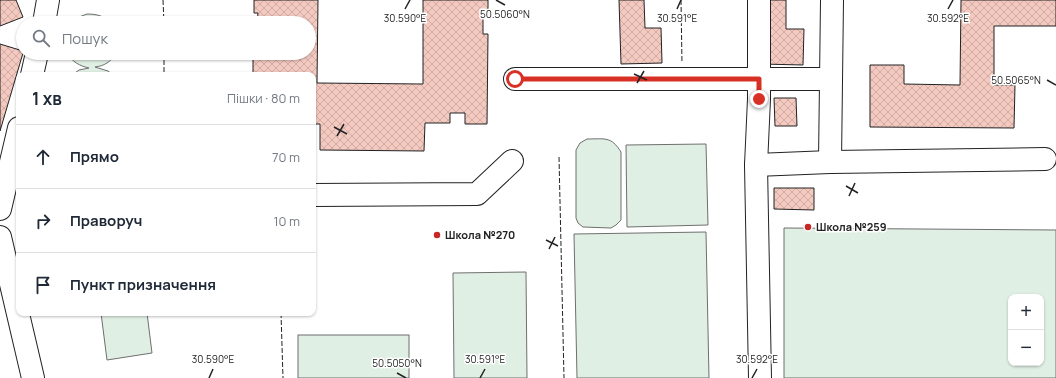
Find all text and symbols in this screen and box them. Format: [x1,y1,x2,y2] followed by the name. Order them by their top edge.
[480,7,530,21] text: 50.5060°N
[384,11,427,25] text: 30.590°E
[657,11,697,25] text: 30.591°E
[927,11,969,25] text: 30.592°E
[16,16,316,60] search box
[30,27,52,49] icon: search
[62,28,108,49] text: Пошук
[506,70,524,88] route start
[991,73,1041,87] text: 50.5065°N
[32,87,62,110] text: 1 хв
[227,89,300,107] text: Пішки · 80 m
[750,90,768,108] route end
[32,146,54,168] icon: ahead
[70,146,119,167] text: Прямо
[272,148,300,166] text: 70 m
[32,210,54,232] icon: right
[70,210,142,231] text: Праворуч
[273,212,300,230] text: 10 m
[816,219,887,234] place label: Школа №259
[803,222,813,232] marker: Школа №259
[445,227,515,242] place label: Школа №270
[432,230,442,240] marker: Школа №270
[32,274,54,296] icon: arrive
[70,274,216,295] text: Пункт призначення
[1008,294,1044,366] map controls
[1008,294,1044,330] button: +
[1008,330,1044,366] button: −
[192,352,235,366] text: 30.590°E
[465,352,505,366] text: 30.591°E
[736,352,778,366] text: 30.592°E
[372,356,422,370] text: 50.5050°N

